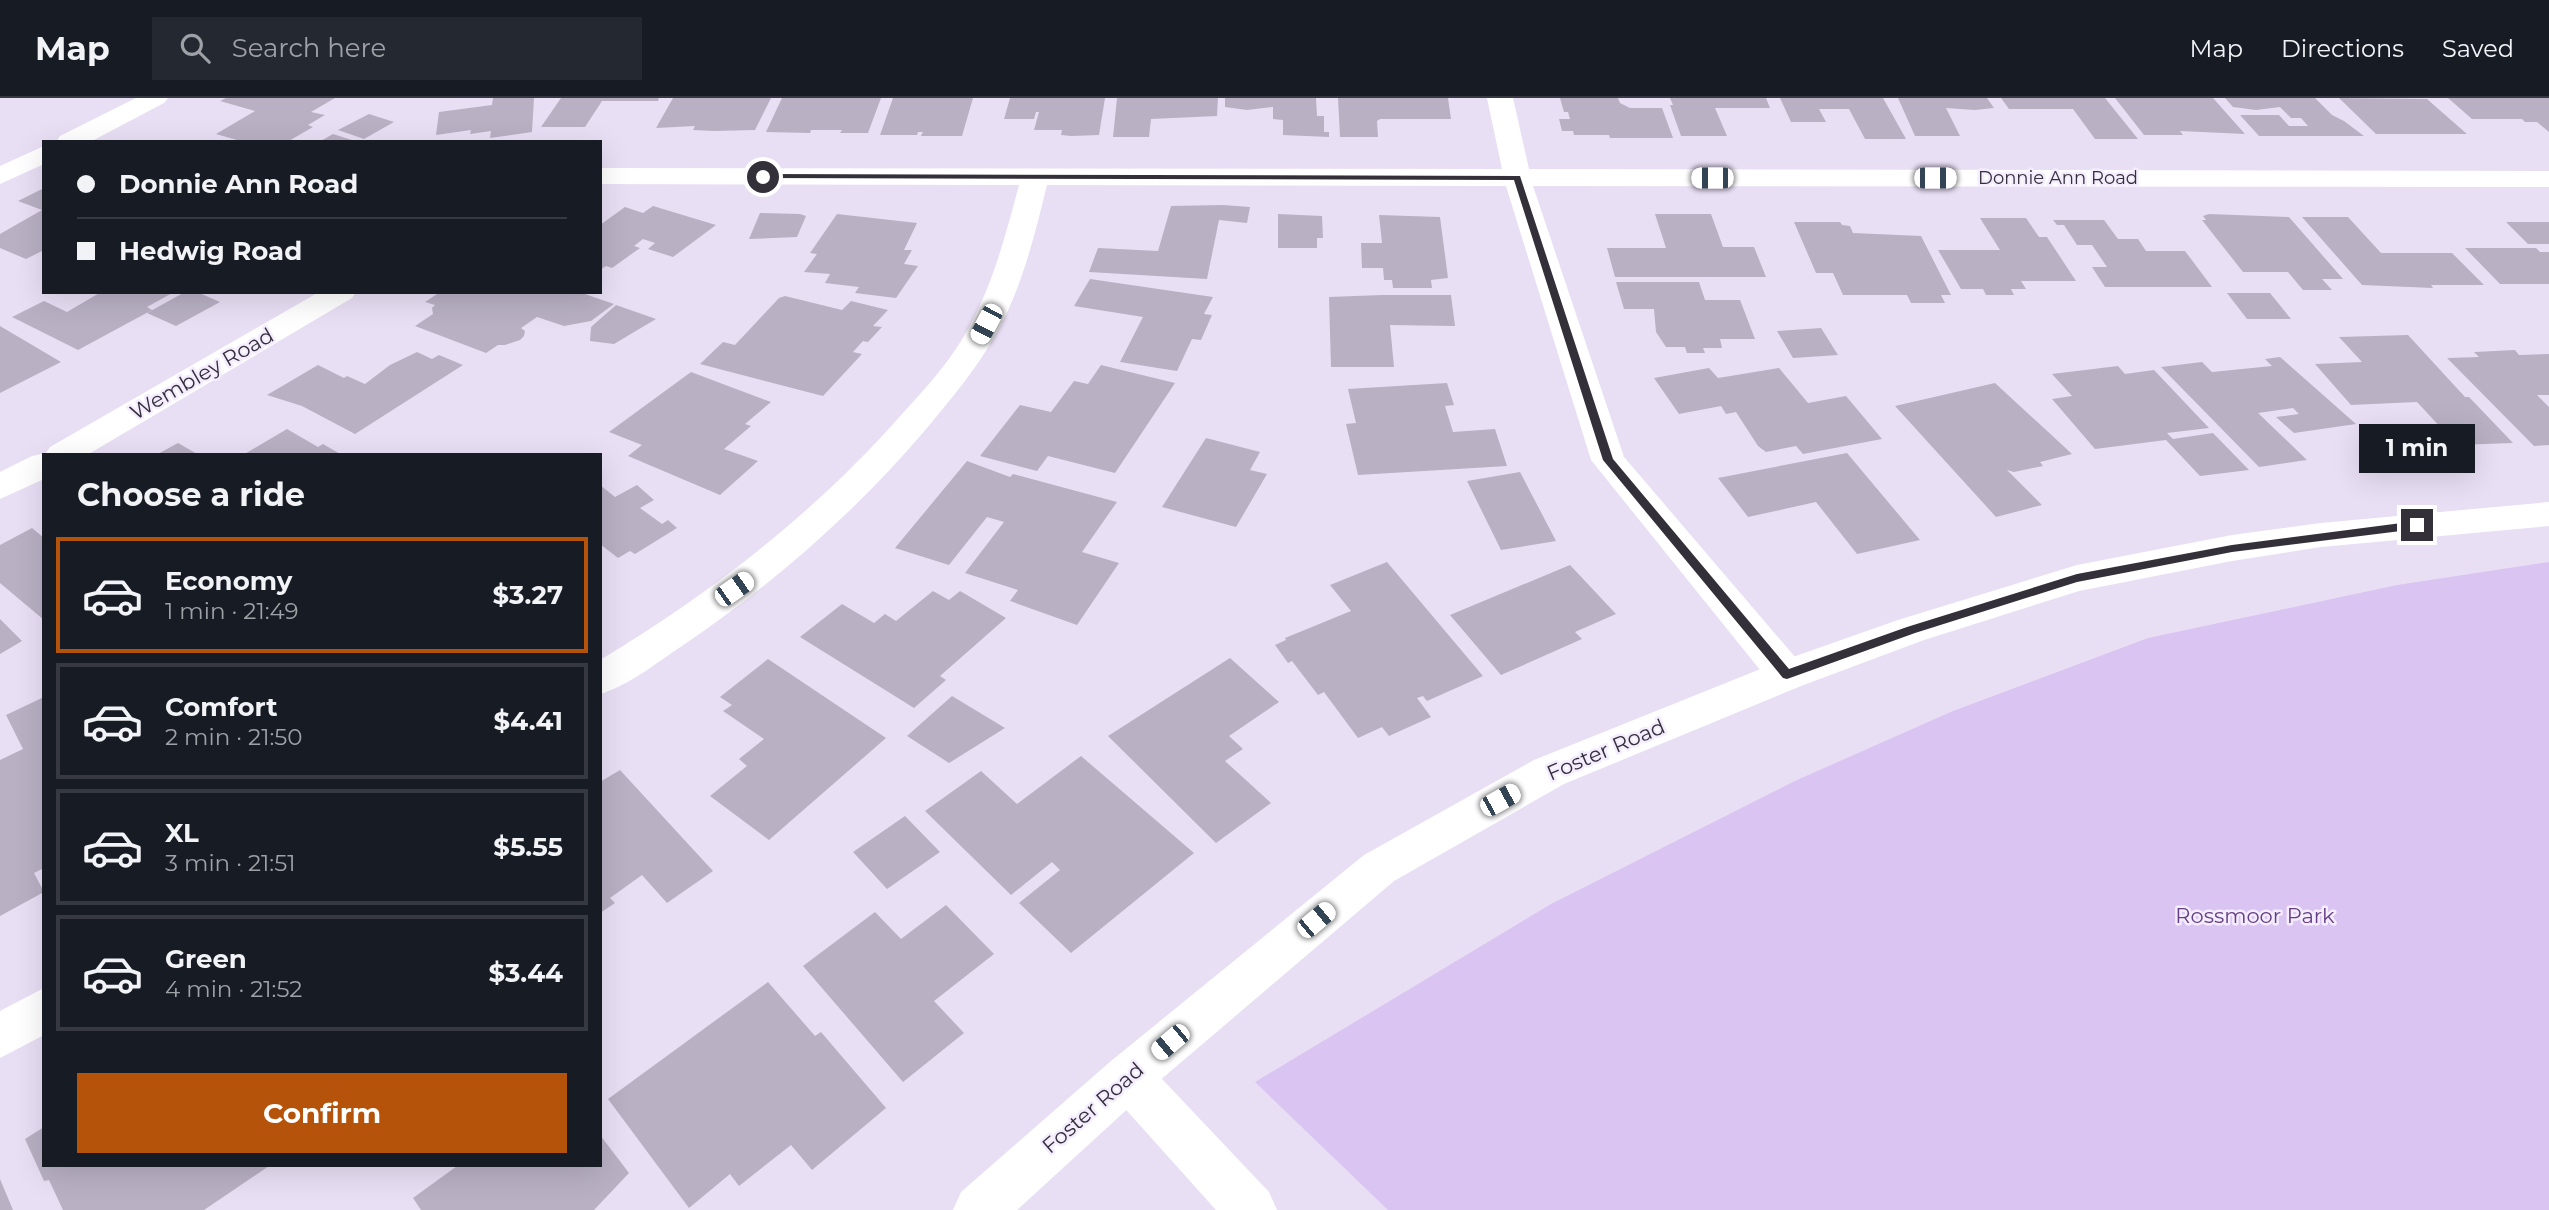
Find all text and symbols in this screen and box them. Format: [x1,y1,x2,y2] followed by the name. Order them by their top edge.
[152,17,642,80] search box
[35,28,110,68] text: Map
[176,29,214,67] icon: search
[232,32,386,64] text: Search here
[2190,34,2243,63] text: Map
[2281,34,2404,63] text: Directions
[2442,34,2514,63] text: Saved
[747,161,779,193] route start
[1978,167,2138,189] street label: Donnie Ann Road
[119,168,358,200] text: Donnie Ann Road
[1692,168,1734,189] car
[1915,168,1957,189] car
[119,235,302,267] text: Hedwig Road
[967,301,1006,347] car
[126,322,278,425] street label: Wembley Road
[2359,424,2475,472] callout: 1 min
[2386,434,2448,462] text: 1 min
[77,475,305,514] text: Choose a ride
[2401,509,2433,541] route end
[81,564,144,627] icon: car
[165,565,292,597] text: Economy
[711,568,758,610] car
[493,579,563,611] text: $3.27
[165,597,299,625] text: 1 min · 21:49
[81,690,144,753] icon: car
[165,691,277,723] text: Comfort
[493,705,563,737] text: $4.41
[1543,713,1669,786] street label: Foster Road
[165,723,303,751] text: 2 min · 21:50
[1477,781,1524,819] car
[81,816,144,879] icon: car
[165,817,199,849] text: XL
[493,831,563,863] text: $5.55
[165,849,296,877] text: 3 min · 21:51
[1294,898,1339,942] car
[2175,903,2335,928] park label: Rossmoor Park
[81,942,144,1005] icon: car
[165,943,247,975] text: Green
[488,957,563,989] text: $3.44
[165,975,302,1003] text: 4 min · 21:52
[1148,1020,1193,1064] car
[1037,1057,1148,1158] street label: Foster Road
[77,1073,567,1153] button: Confirm

